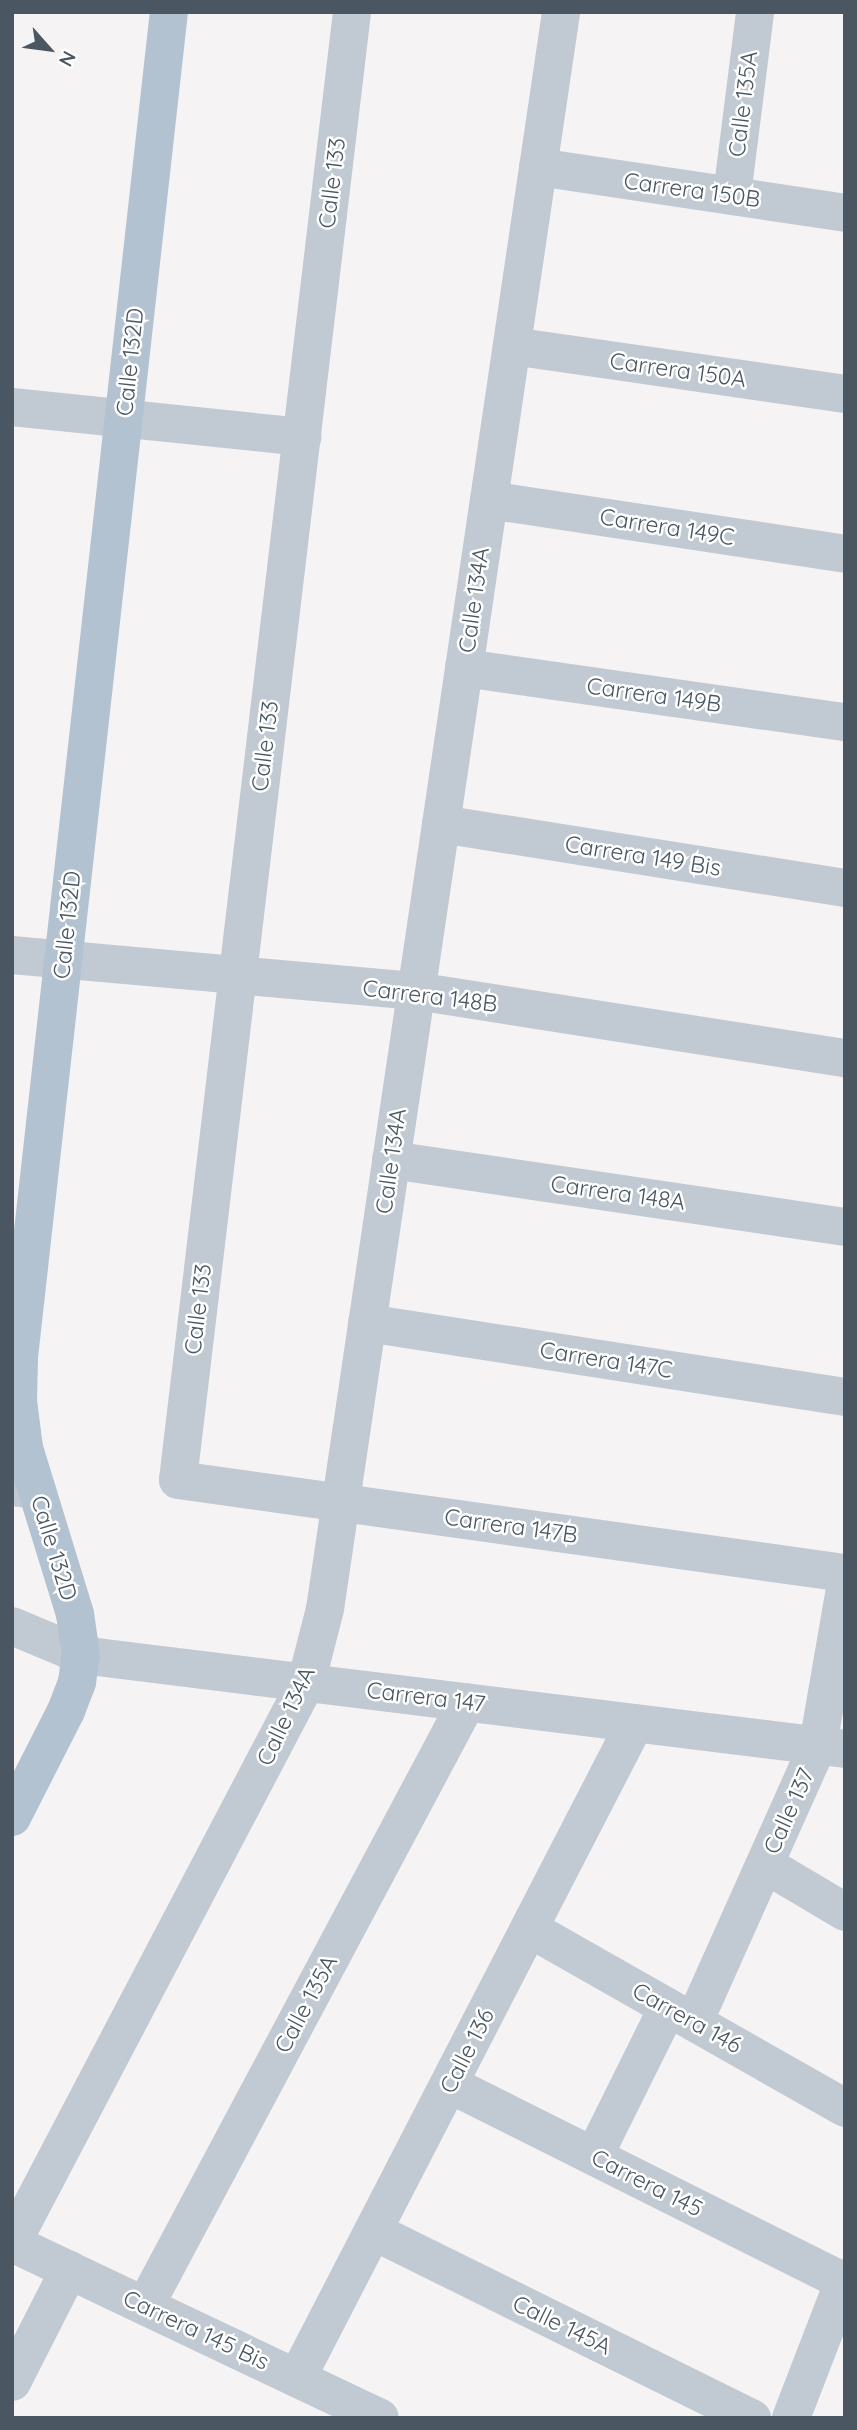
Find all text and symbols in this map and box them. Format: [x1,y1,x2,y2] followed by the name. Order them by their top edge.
[14,14,84,84] north arrow
[54,47,81,71] text: N
[723,49,763,159] street label: Calle 135A
[313,136,351,230] street label: Calle 133
[622,167,762,213] street label: Carrera 150B
[111,307,149,417] street label: Calle 132D
[608,347,748,393] street label: Carrera 150A
[598,503,736,551] street label: Carrera 149C
[453,546,495,654] street label: Calle 134A
[585,672,723,718] street label: Carrera 149B
[246,699,284,793] street label: Calle 133
[563,830,723,882] street label: Carrera 149 Bis
[48,870,86,980] street label: Calle 132D
[361,974,499,1018] street label: Carrera 148B
[370,1107,412,1215] street label: Calle 134A
[549,1170,687,1216] street label: Carrera 148A
[179,1262,217,1356] street label: Calle 133
[538,1336,674,1384] street label: Carrera 147C
[25,1492,83,1604] street label: Calle 132D
[443,1503,579,1549] street label: Carrera 147B
[251,1662,321,1770] street label: Calle 134A
[365,1676,487,1718] street label: Carrera 147
[758,1764,820,1858] street label: Calle 137
[269,1950,343,2058] street label: Calle 135A
[628,1977,746,2059] street label: Carrera 146
[434,2004,500,2098] street label: Calle 136
[587,2143,707,2223] street label: Carrera 145
[119,2284,273,2376] street label: Carrera 145 Bis
[508,2289,616,2361] street label: Calle 145A

